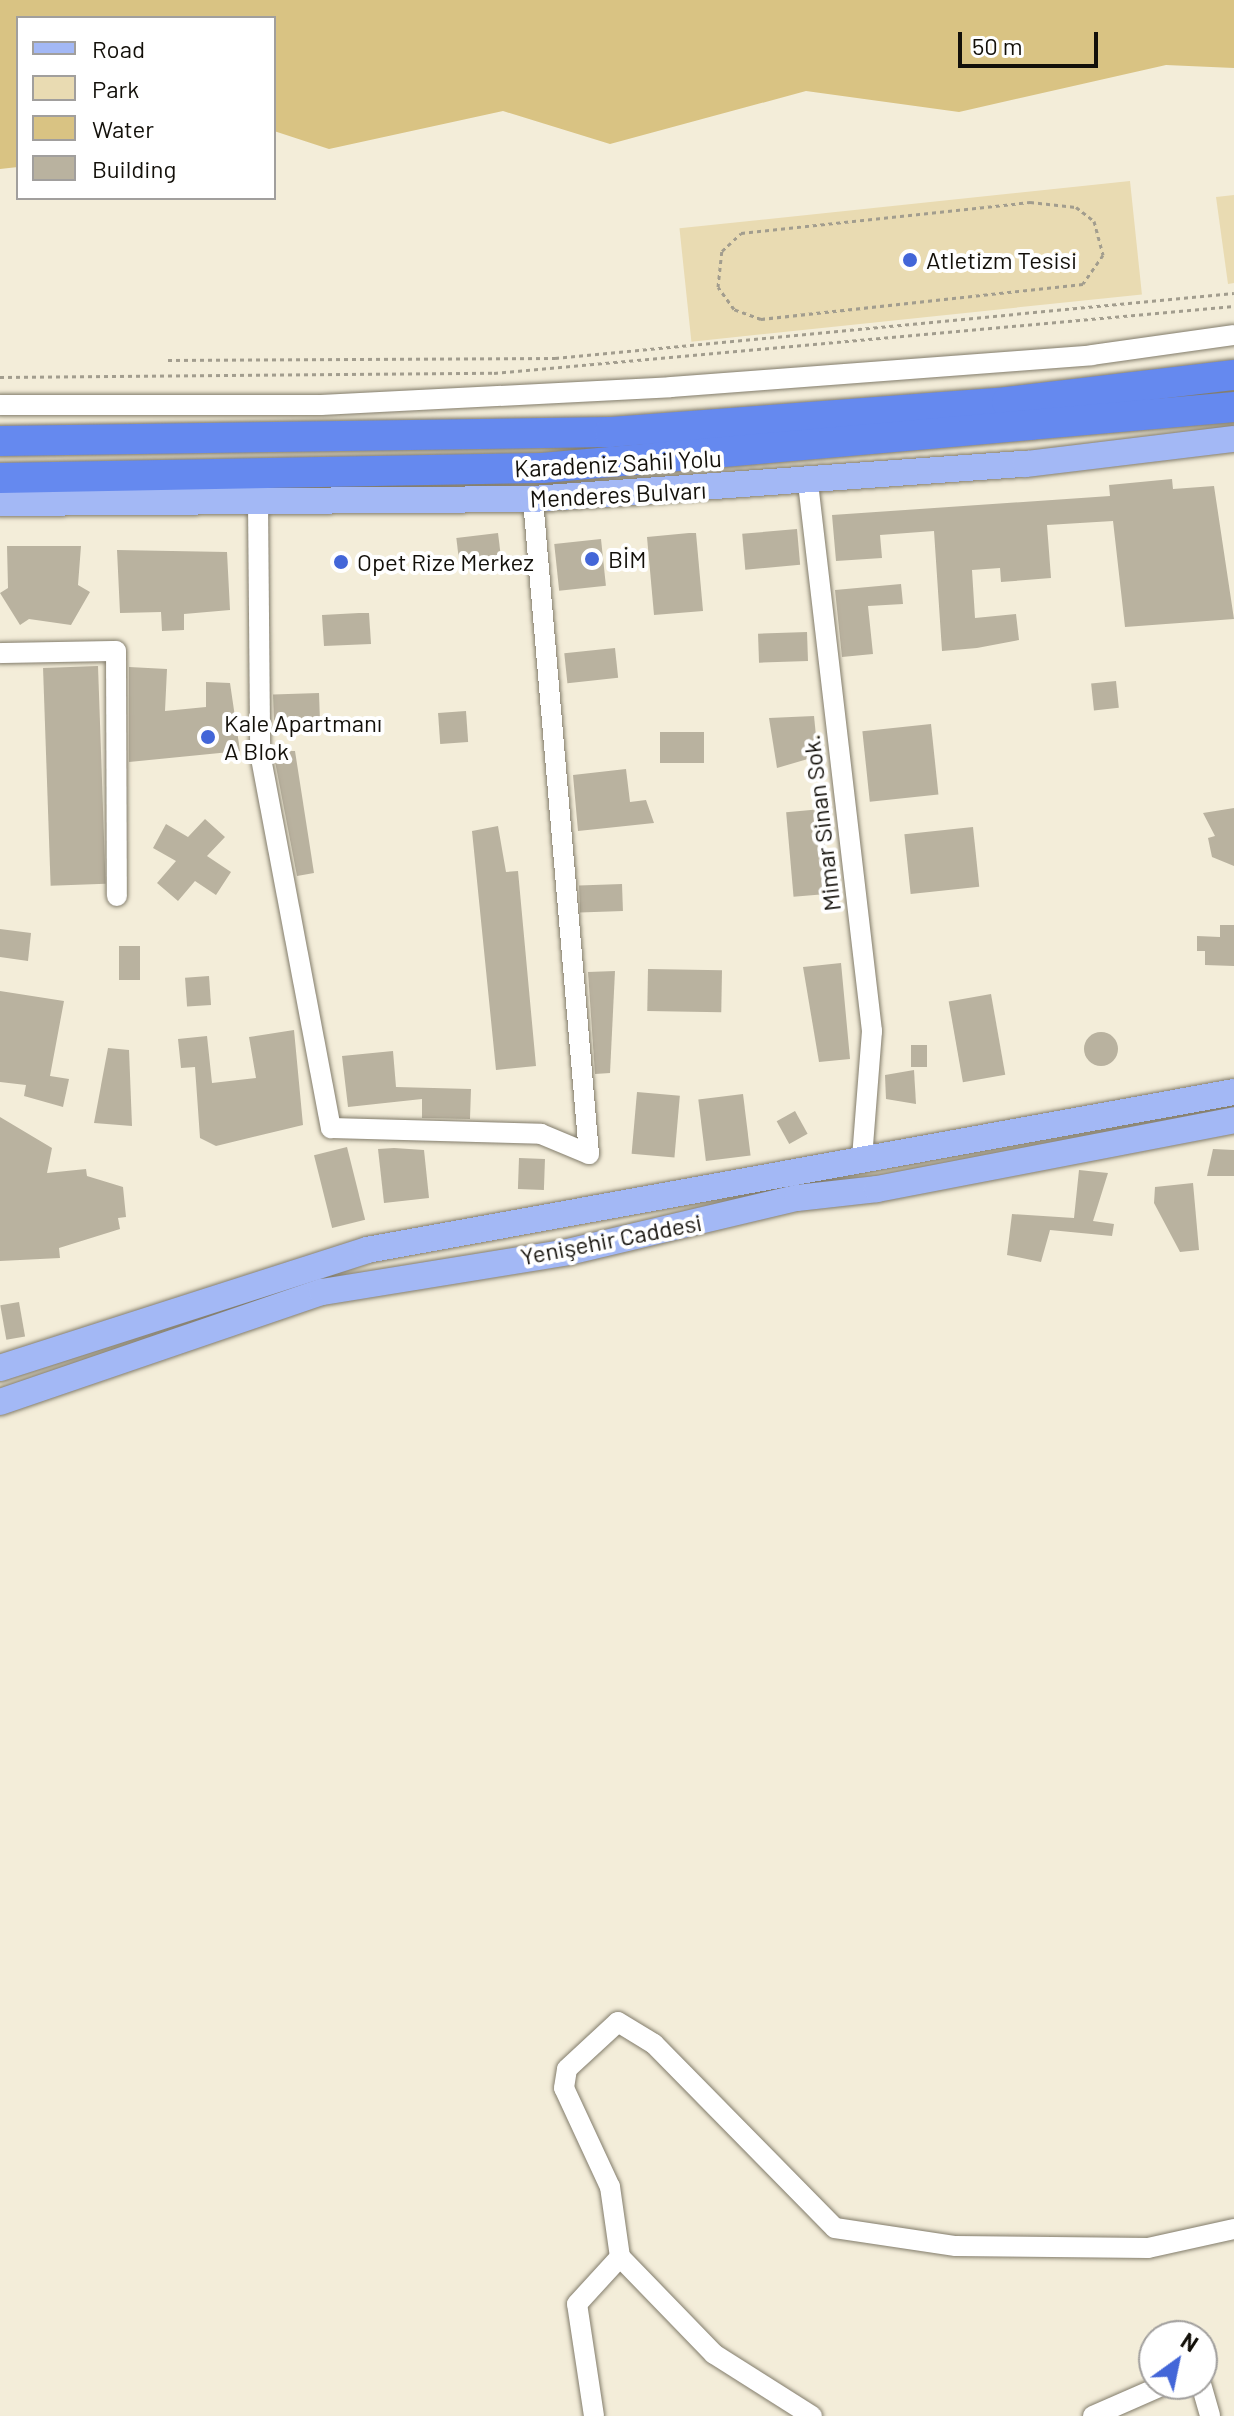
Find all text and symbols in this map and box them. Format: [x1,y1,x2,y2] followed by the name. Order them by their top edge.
[16,16,276,200] legend
[962,16,1102,66] scale bar
[972,31,1023,60] text: 50 m
[92,34,145,63] text: Road
[92,74,139,103] text: Park
[92,114,154,143] text: Water
[92,154,176,183] text: Building
[926,246,1077,274] place label: Atletizm Tesisi
[901,251,919,269] marker: Atletizm Tesisi
[514,443,722,483] street label: Karadeniz Sahil Yolu
[529,475,707,513] street label: Menderes Bulvarı
[608,545,646,573] place label: BİM
[357,548,534,576] place label: Opet Rize Merkez
[583,550,601,568] marker: BİM
[332,553,350,571] marker: Opet Rize Merkez
[224,709,382,765] place label: Kale Apartmanı A Blok
[199,728,217,746] marker: Kale Apartmanı A Blok
[796,733,846,913] street label: Mimar Sinan Sok.
[518,1207,704,1271] street label: Yenişehir Caddesi
[1138,2320,1218,2400] north arrow
[1177,2327,1203,2356] text: N

